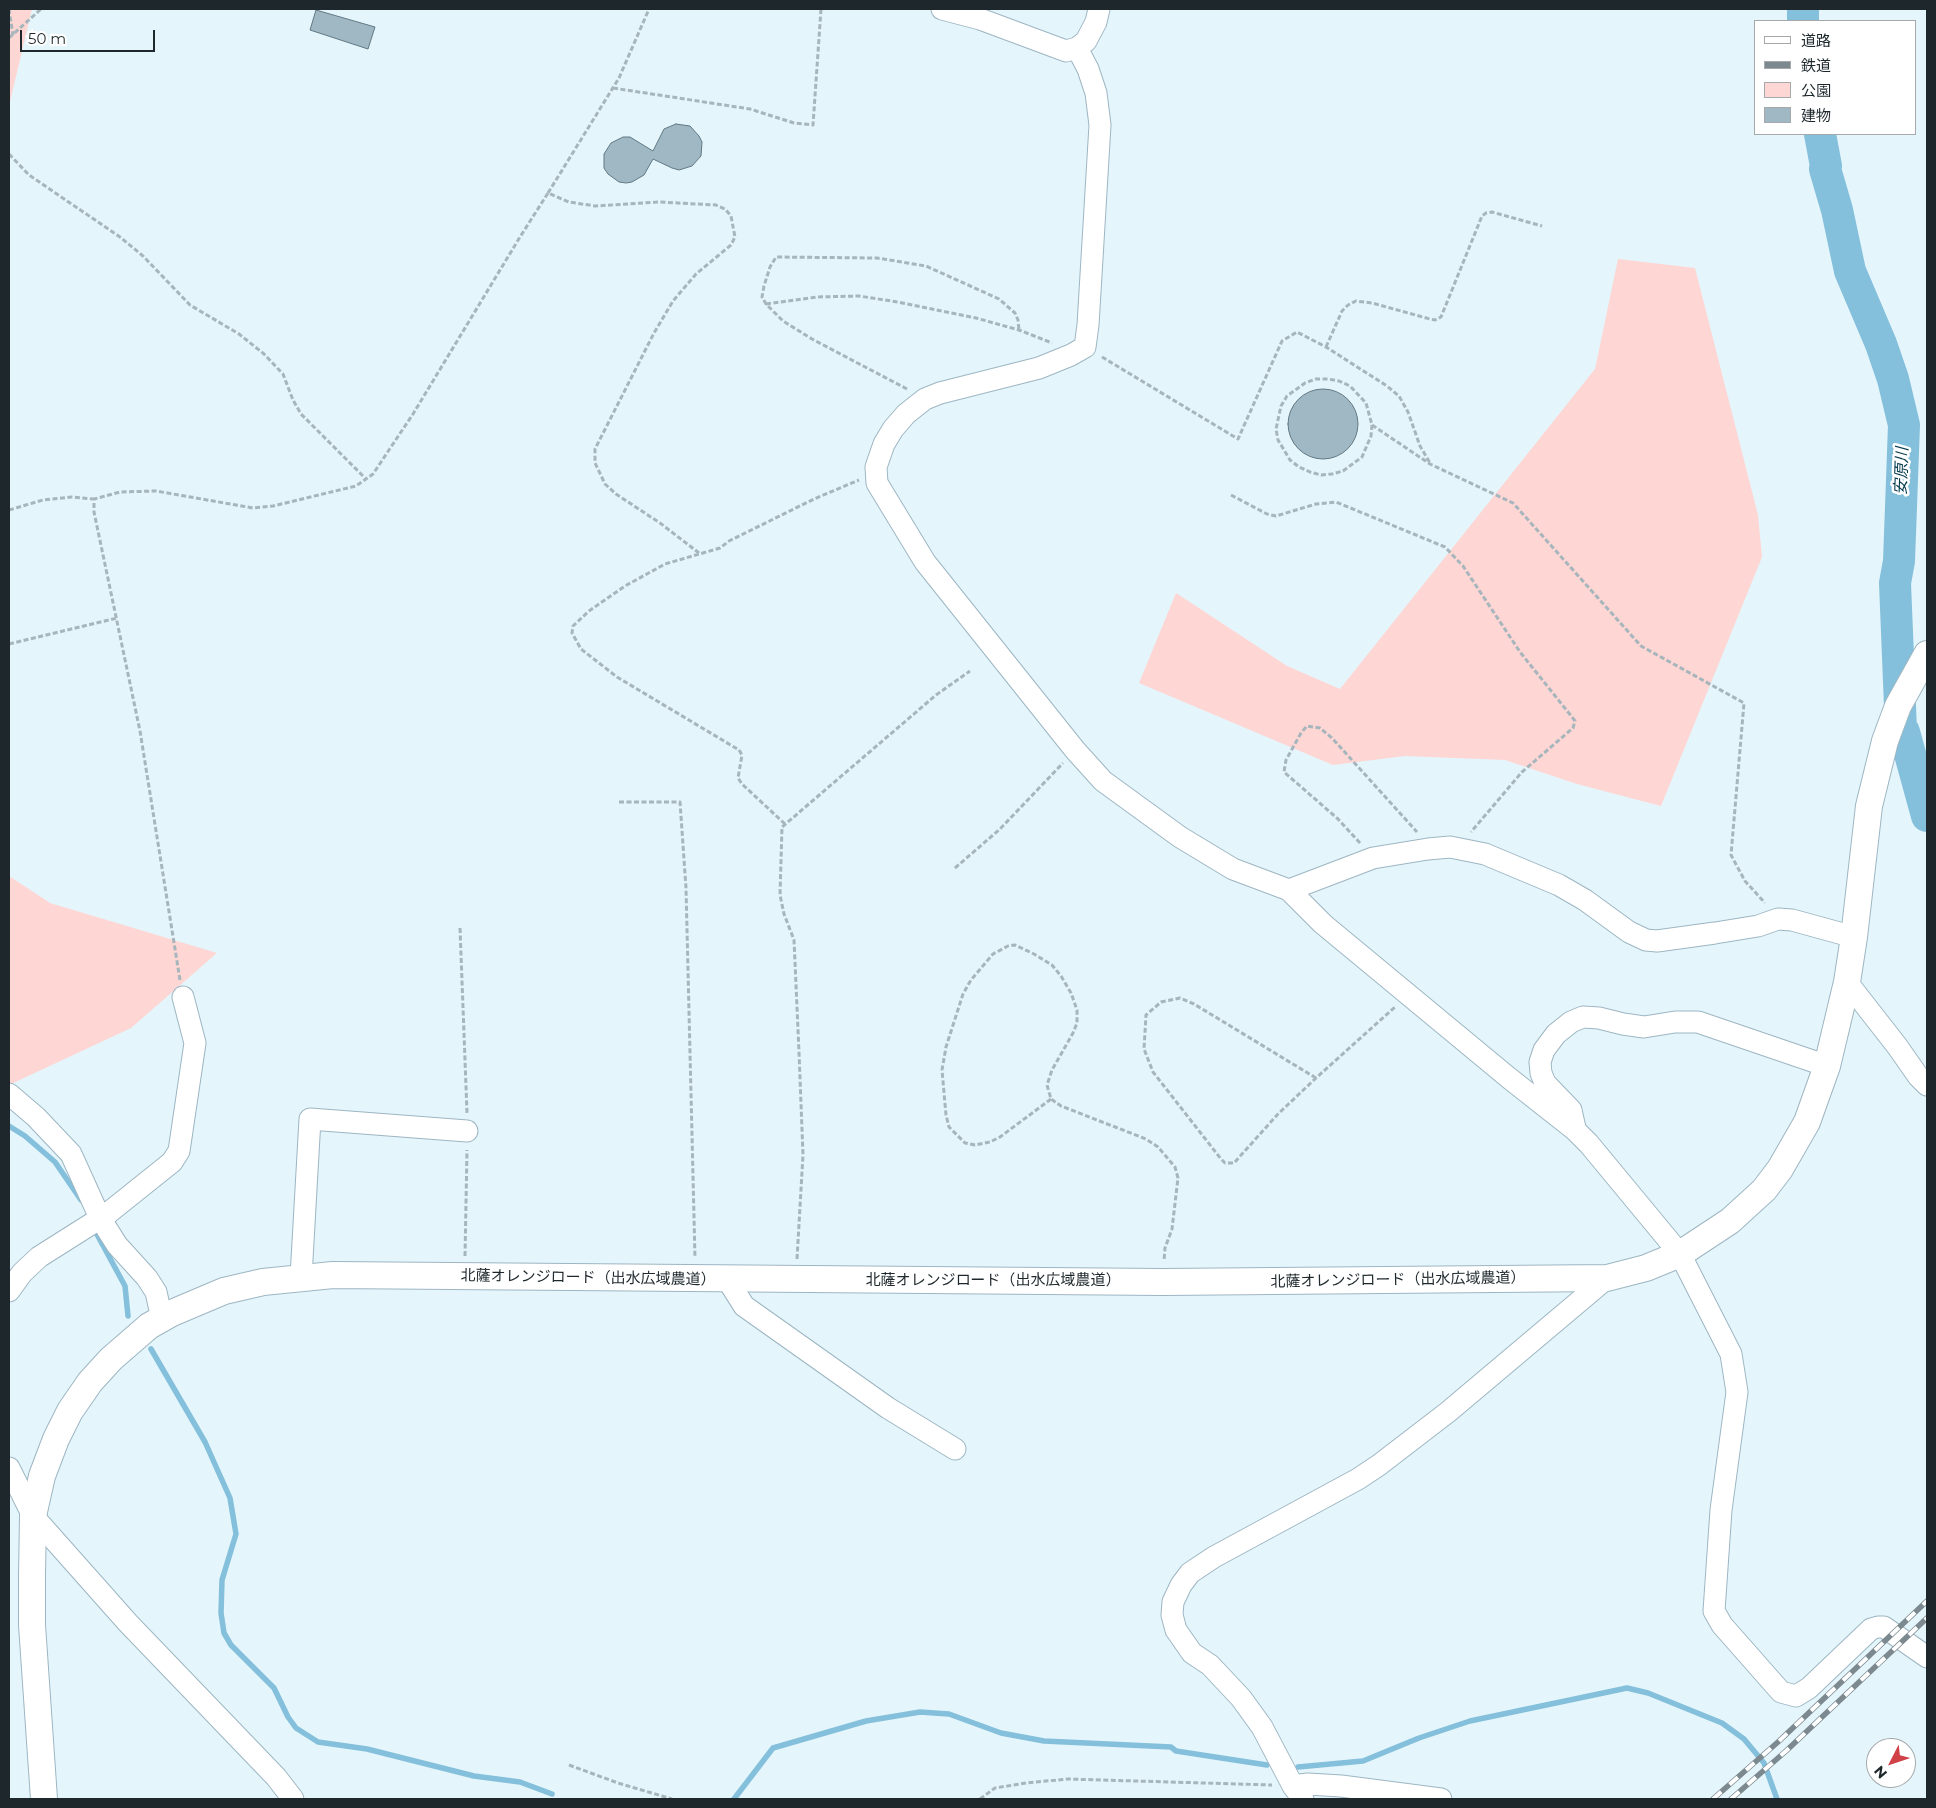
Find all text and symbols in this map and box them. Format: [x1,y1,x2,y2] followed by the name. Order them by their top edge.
[22,20,158,52] scale bar
[1754,20,1916,135] legend
[28,29,66,48] text: 50 m
[1801,31,1831,50] text: 道路
[1801,56,1831,75] text: 鉄道
[1801,81,1831,100] text: 公園
[1801,106,1831,125] text: 建物
[1892,447,1912,495] water label: 安原川
[460,1267,716,1289] street label: 北薩オレンジロード（出水広域農道）
[1270,1269,1526,1291] street label: 北薩オレンジロード（出水広域農道）
[866,1272,1120,1290] street label: 北薩オレンジロード（出水広域農道）
[1866,1738,1916,1788] north arrow
[1870,1762,1891,1782] text: N

